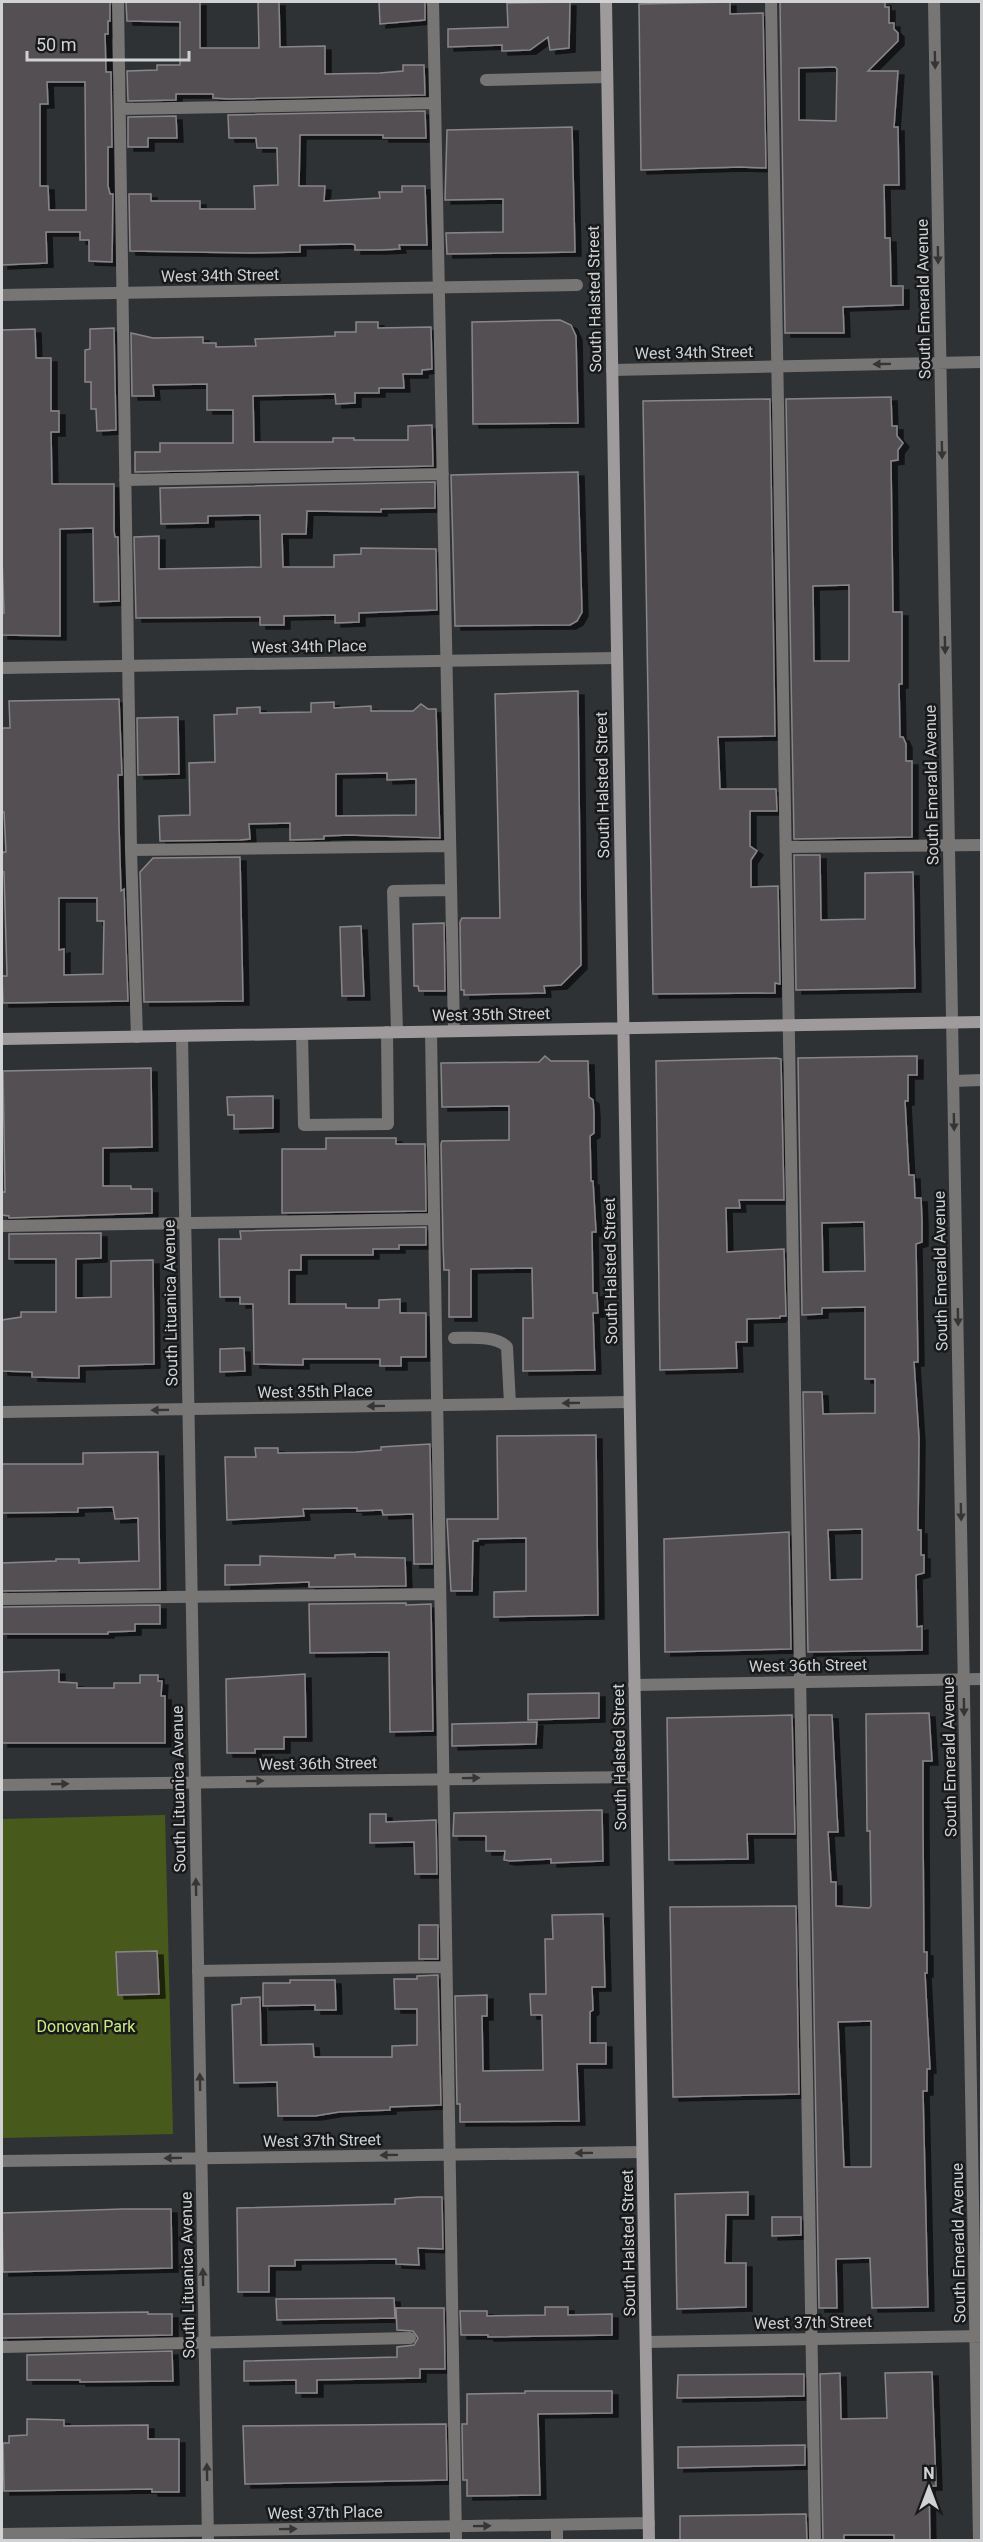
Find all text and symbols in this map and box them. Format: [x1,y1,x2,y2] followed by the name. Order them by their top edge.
[27,24,189,62] scale bar
[36,34,76,55] text: 50 m
[930,50,939,69] one-way arrow
[913,219,934,379] street label: South Emerald Avenue
[584,226,605,372] street label: South Halsted Street
[933,245,943,264] one-way arrow
[161,265,279,286] street label: West 34th Street
[635,342,753,363] street label: West 34th Street
[872,359,891,368] one-way arrow
[937,440,947,459] one-way arrow
[941,635,950,654] one-way arrow
[251,636,367,657] street label: West 34th Place
[921,705,942,865] street label: South Emerald Avenue
[592,712,613,858] street label: South Halsted Street
[432,1004,550,1025] street label: West 35th Street
[949,1113,959,1132] one-way arrow
[930,1191,951,1351] street label: South Emerald Avenue
[600,1198,621,1344] street label: South Halsted Street
[160,1219,181,1387] street label: South Lituanica Avenue
[953,1308,962,1327] one-way arrow
[257,1381,373,1402] street label: West 35th Place
[561,1398,580,1408] one-way arrow
[366,1401,385,1411] one-way arrow
[150,1405,169,1415] one-way arrow
[956,1503,966,1522] one-way arrow
[749,1655,867,1676] street label: West 36th Street
[939,1677,960,1837] street label: South Emerald Avenue
[609,1684,630,1830] street label: South Halsted Street
[960,1698,969,1717] one-way arrow
[168,1705,189,1873] street label: South Lituanica Avenue
[259,1753,377,1774] street label: West 36th Street
[461,1773,480,1783] one-way arrow
[245,1776,264,1785] one-way arrow
[50,1779,69,1789] one-way arrow
[192,1878,201,1897] one-way arrow
[37,2017,136,2036] park label: Donovan Park
[195,2073,205,2092] one-way arrow
[263,2130,381,2151] street label: West 37th Street
[574,2148,593,2158] one-way arrow
[379,2151,398,2160] one-way arrow
[163,2154,182,2163] one-way arrow
[948,2163,969,2323] street label: South Emerald Avenue
[618,2170,639,2316] street label: South Halsted Street
[177,2191,198,2359] street label: South Lituanica Avenue
[199,2268,208,2287] one-way arrow
[754,2312,872,2333] street label: West 37th Street
[899,2458,959,2518] north arrow
[202,2463,212,2482] one-way arrow
[923,2464,935,2483] text: N
[267,2502,383,2523] street label: West 37th Place
[473,2521,492,2531] one-way arrow
[278,2525,297,2534] one-way arrow

